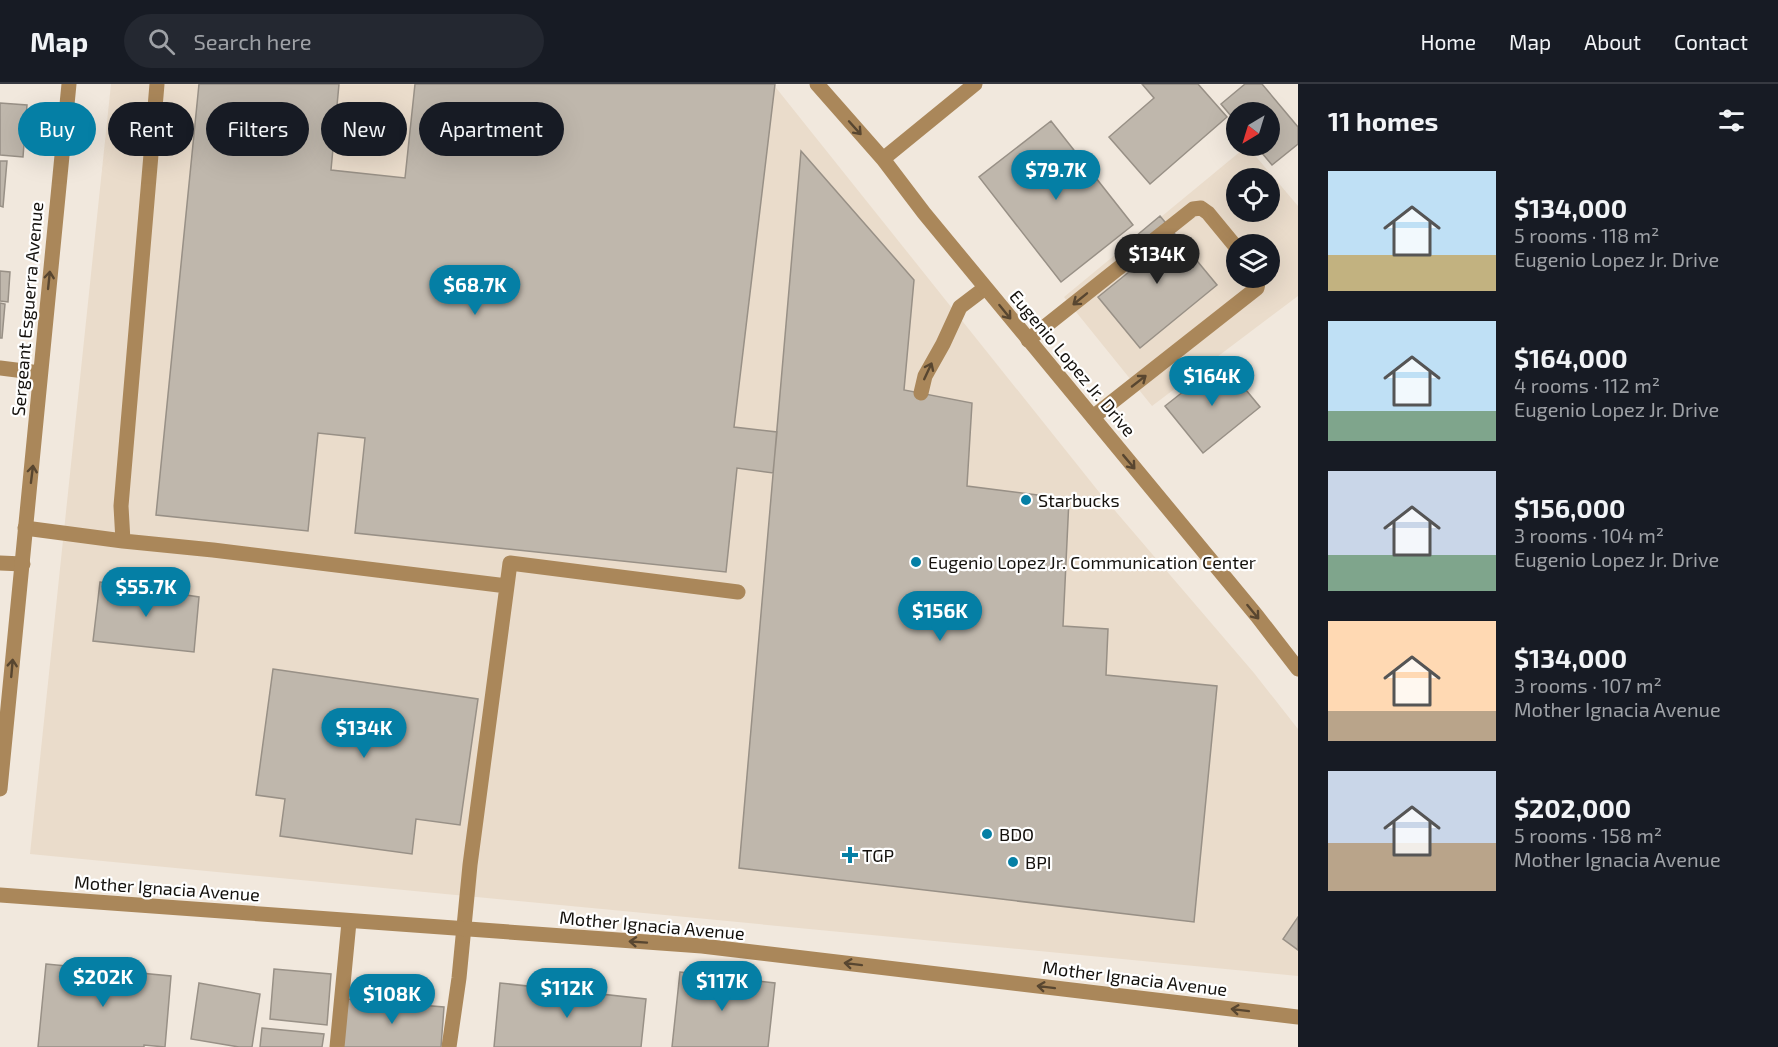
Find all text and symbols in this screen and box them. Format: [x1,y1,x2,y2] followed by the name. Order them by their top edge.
[124,14,544,68] search box
[30,24,88,58] text: Map
[145,25,178,58] icon: search
[193,28,312,54] text: Search here
[1420,29,1476,54] text: Home
[1509,29,1551,54] text: Map
[1584,29,1641,54] text: About
[1674,29,1748,54] text: Contact
[18,102,96,156] chip: Buy
[108,102,194,156] chip: Rent
[206,102,309,156] chip: Filters
[321,102,407,156] chip: New
[419,102,564,156] chip: Apartment
[1226,102,1280,156] north arrow
[1226,102,1280,288] map controls
[1715,104,1748,137] icon: filters
[1328,105,1438,136] text: 11 homes
[848,120,862,135] one-way arrow
[1007,150,1105,201] pin: $79.7K
[1025,157,1087,181] text: $79.7K
[1226,168,1280,222] button: locate
[1514,192,1627,223] text: $134,000
[1376,195,1448,267] icon: home
[7,201,47,417] street label: Sergeant Esguerra Avenue
[1514,223,1659,247] text: 5 rooms · 118 m²
[1115,234,1199,285] pin: $134K
[1226,234,1280,288] button: layers
[1129,241,1186,265] text: $134K
[1514,247,1719,271] text: Eugenio Lopez Jr. Drive
[426,265,524,316] pin: $68.7K
[44,271,55,291] one-way arrow
[443,272,507,296] text: $68.7K
[1005,285,1141,441] street label: Eugenio Lopez Jr. Drive
[1073,292,1088,306] one-way arrow
[998,304,1012,319] one-way arrow
[1514,342,1628,373] text: $164,000
[1376,345,1448,417] icon: home
[1170,356,1254,407] pin: $164K
[923,363,935,381] one-way arrow
[1183,363,1241,387] text: $164K
[1514,373,1660,397] text: 4 rooms · 112 m²
[1130,374,1146,387] one-way arrow
[1514,397,1719,421] text: Eugenio Lopez Jr. Drive
[1123,454,1136,470] one-way arrow
[26,465,37,485] one-way arrow
[1038,489,1120,511] place label: Starbucks
[1514,492,1626,523] text: $156,000
[1019,493,1033,507] marker: Starbucks
[1376,495,1448,567] icon: home
[1514,523,1664,547] text: 3 rooms · 104 m²
[1514,547,1719,571] text: Eugenio Lopez Jr. Drive
[928,551,1256,573] place label: Eugenio Lopez Jr. Communication Center
[909,555,923,569] marker: Eugenio Lopez Jr. Communication Center
[97,567,195,618] pin: $55.7K
[115,574,177,598] text: $55.7K
[898,591,982,642] pin: $156K
[912,598,968,622] text: $156K
[1247,604,1260,620] one-way arrow
[1514,642,1627,673] text: $134,000
[1376,645,1448,717] icon: home
[7,659,18,679] one-way arrow
[1514,673,1662,697] text: 3 rooms · 107 m²
[1514,697,1721,721] text: Mother Ignacia Avenue
[322,708,406,759] pin: $134K
[336,715,393,739] text: $134K
[1514,792,1631,823] text: $202,000
[1376,795,1448,867] icon: home
[999,823,1034,845] place label: BDO
[1514,823,1662,847] text: 5 rooms · 158 m²
[980,827,994,841] marker: BDO
[862,844,894,866] place label: TGP
[1514,847,1721,871] text: Mother Ignacia Avenue
[843,848,857,862] marker: TGP
[1025,851,1052,873] place label: BPI
[1006,855,1020,869] marker: BPI
[73,871,261,905] street label: Mother Ignacia Avenue
[558,906,746,944] street label: Mother Ignacia Avenue
[628,936,648,947] one-way arrow
[1041,956,1229,1000] street label: Mother Ignacia Avenue
[61,957,145,1008] pin: $202K
[843,959,863,970] one-way arrow
[680,961,764,1012] pin: $117K
[73,964,133,988] text: $202K
[525,968,609,1019] pin: $112K
[696,968,748,992] text: $117K
[350,974,434,1025] pin: $108K
[540,975,594,999] text: $112K
[363,981,421,1005] text: $108K
[1037,982,1057,993] one-way arrow
[1230,1005,1250,1016] one-way arrow

